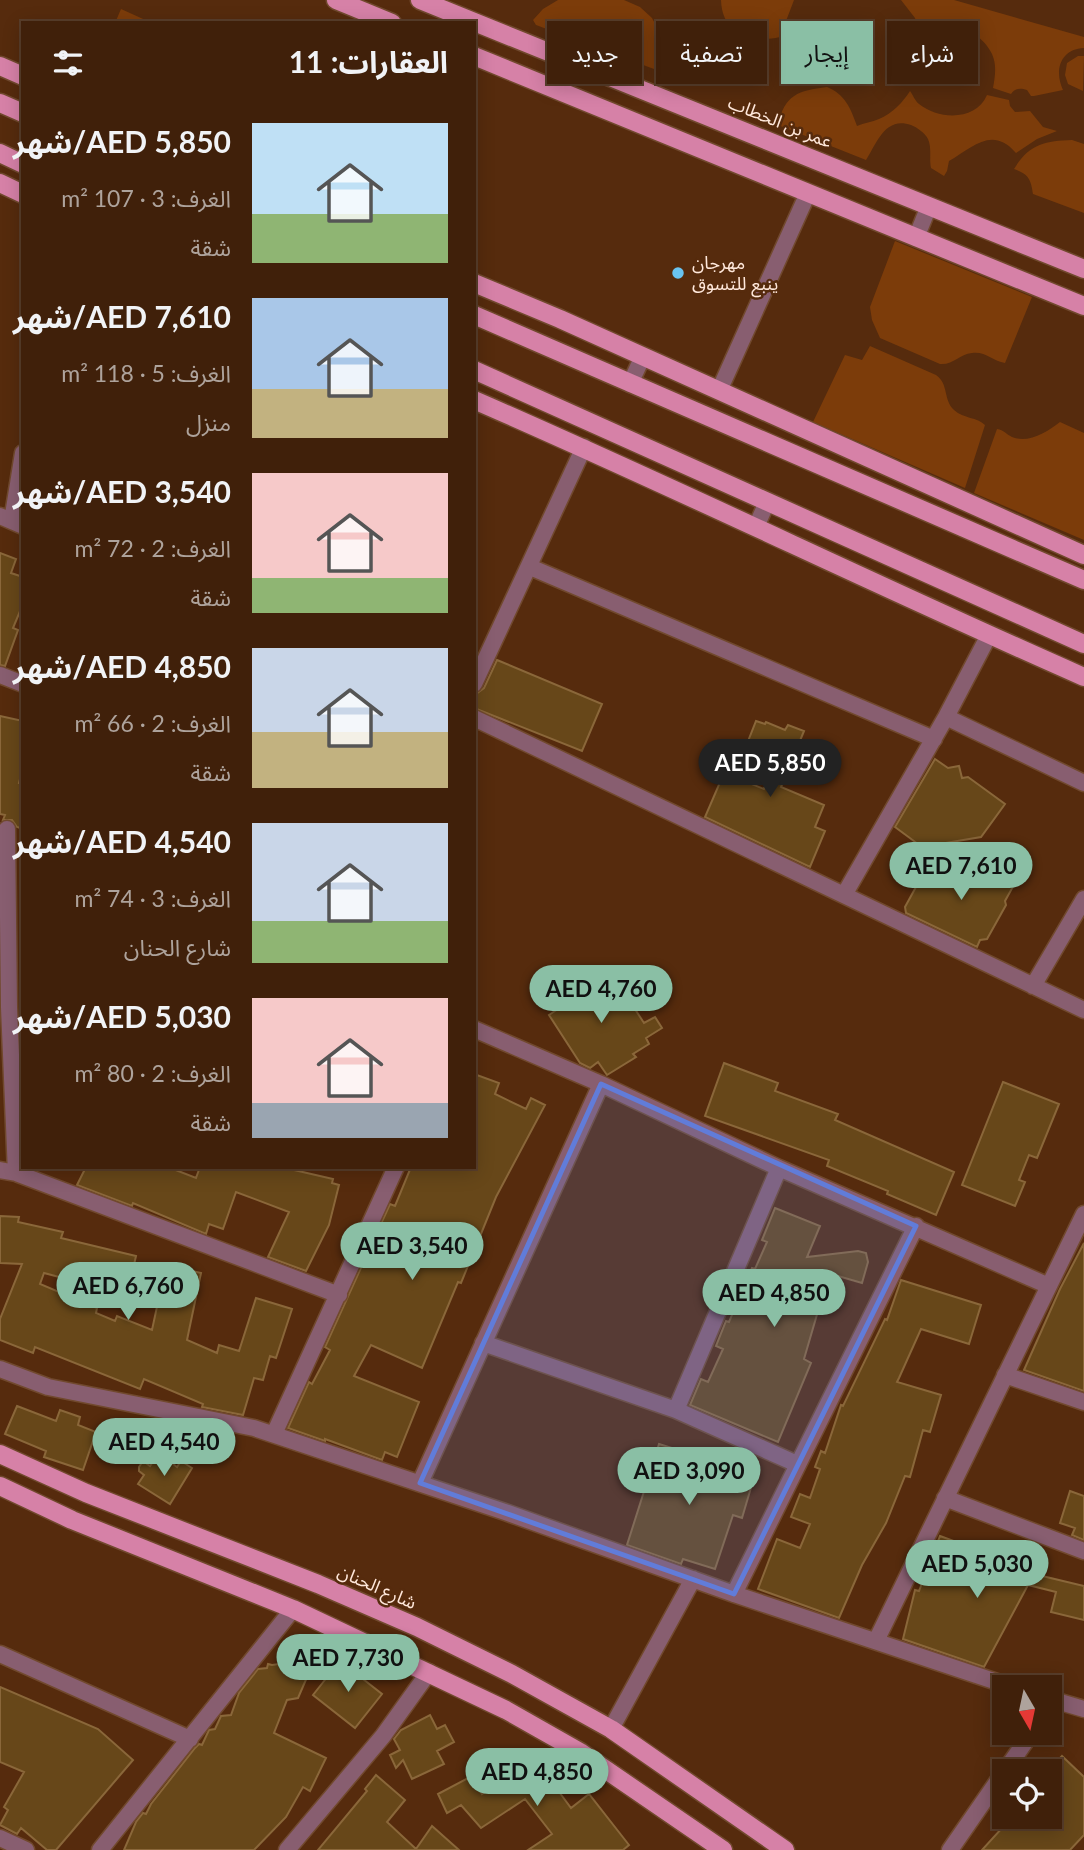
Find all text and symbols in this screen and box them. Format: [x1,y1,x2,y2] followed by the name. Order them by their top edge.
[547,21,642,84] chip: جديد
[656,21,767,84] chip: تصفية
[781,21,873,84] chip: إيجار
[887,21,978,84] chip: شراء
[289,43,448,79] text: العقارات: 11
[49,44,87,82] icon: filters
[725,90,836,153] street label: عمر بن الخطاب
[13,123,231,159] text: AED 5,850/شهر
[308,151,392,235] icon: home
[61,184,231,212] text: الغرف: 3 · 107 m²
[190,233,231,261] text: شقة
[692,251,778,298] place label: مهرجان ينبع للتسوق
[670,265,686,281] marker: مهرجان ينبع للتسوق
[13,298,231,334] text: AED 7,610/شهر
[308,326,392,410] icon: home
[61,359,231,387] text: الغرف: 5 · 118 m²
[186,408,231,436] text: منزل
[13,473,231,509] text: AED 3,540/شهر
[308,501,392,585] icon: home
[75,534,231,562] text: الغرف: 2 · 72 m²
[190,583,231,611] text: شقة
[13,648,231,684] text: AED 4,850/شهر
[308,676,392,760] icon: home
[75,709,231,737] text: الغرف: 2 · 66 m²
[690,740,850,799] pin: AED 5,850
[714,748,826,776] text: AED 5,850
[190,758,231,786] text: شقة
[13,823,231,859] text: AED 4,540/شهر
[881,842,1041,902] pin: AED 7,610
[308,851,392,935] icon: home
[905,851,1017,879] text: AED 7,610
[75,884,231,912] text: الغرف: 3 · 74 m²
[124,933,231,961] text: شارع الحنان
[521,965,681,1025] pin: AED 4,760
[545,974,657,1002] text: AED 4,760
[13,998,231,1034] text: AED 5,030/شهر
[308,1026,392,1110] icon: home
[75,1059,231,1087] text: الغرف: 2 · 80 m²
[190,1108,231,1136] text: شقة
[332,1222,492,1282] pin: AED 3,540
[356,1231,468,1259] text: AED 3,540
[48,1262,208,1322] pin: AED 6,760
[694,1270,854,1329] pin: AED 4,850
[72,1271,184,1299] text: AED 6,760
[718,1278,830,1306] text: AED 4,850
[84,1418,244,1478] pin: AED 4,540
[108,1427,220,1455] text: AED 4,540
[609,1448,769,1507] pin: AED 3,090
[633,1456,745,1484] text: AED 3,090
[897,1540,1057,1600] pin: AED 5,030
[921,1549,1033,1577] text: AED 5,030
[333,1559,420,1617] street label: شارع الحنان
[268,1634,428,1694] pin: AED 7,730
[292,1643,404,1671] text: AED 7,730
[992,1675,1062,1745] north arrow
[992,1675,1062,1829] map controls
[457,1748,617,1808] pin: AED 4,850
[481,1757,593,1785] text: AED 4,850
[992,1759,1062,1829] button: locate

